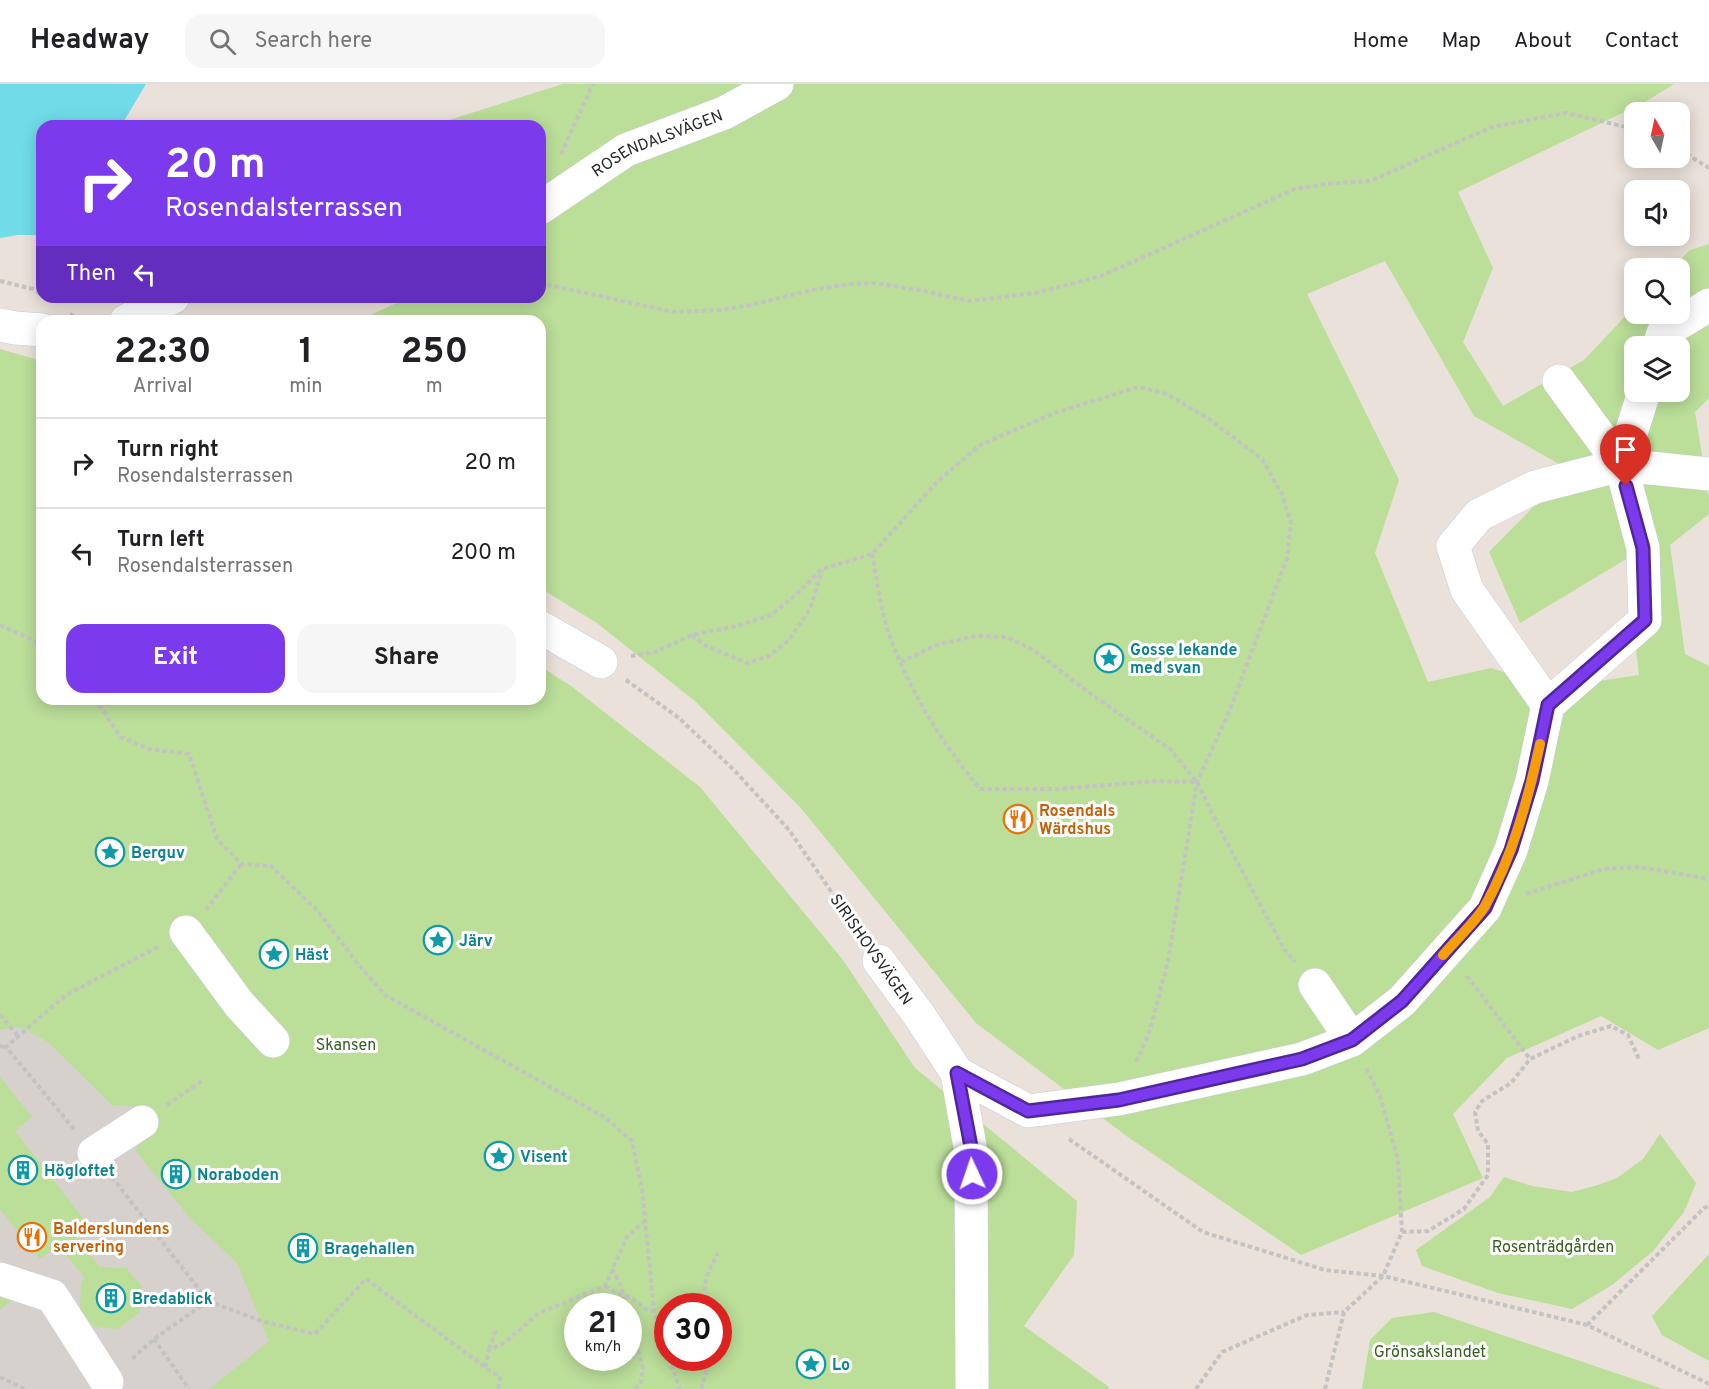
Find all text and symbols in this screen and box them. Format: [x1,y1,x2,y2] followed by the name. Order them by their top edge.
[185,14,605,68] search box
[30,23,149,59] text: Headway
[206,25,239,58] icon: search
[254,28,372,55] text: Search here
[1353,28,1409,55] text: Home
[1442,28,1481,55] text: Map
[1514,28,1572,55] text: About
[1605,28,1679,55] text: Contact
[1624,102,1690,168] north arrow
[1624,102,1690,402] map controls
[588,106,726,182] street label: ROSENDALSVÄGEN
[165,140,266,193] text: 20 m
[66,144,144,222] icon: right
[1624,180,1690,246] button: sound
[165,192,403,226] text: Rosendalsterrassen
[128,258,161,291] icon: left
[1624,258,1690,324] button: search
[66,261,116,288] text: Then
[114,330,211,376] text: 22:30
[299,330,313,376] text: 1
[400,330,468,376] text: 250
[1624,336,1690,402] button: layers
[133,374,192,400] text: Arrival
[289,374,323,400] text: min
[426,374,443,400] text: m
[1600,424,1651,486] pin
[1609,433,1642,466] icon: arrive
[117,437,219,464] text: Turn right
[66,447,99,480] icon: right
[465,450,516,477] text: 20 m
[117,464,293,490] text: Rosendalsterrassen
[117,527,205,554] text: Turn left
[66,537,99,570] icon: left
[451,540,516,567] text: 200 m
[117,554,293,580] text: Rosendalsterrassen
[66,624,285,693] button: Exit
[297,624,516,693] button: Share
[1130,641,1237,679] place label: Gosse lekande med svan
[1093,642,1125,674] place icon: Gosse lekande med svan
[1039,802,1115,840] place label: Rosendals Wärdshus
[1002,803,1034,835] restaurant icon: Rosendals Wärdshus
[94,836,126,868] place icon: Berguv
[131,844,185,864] place label: Berguv
[825,890,917,1009] street label: SIRISHOVSVÄGEN
[422,924,454,956] place icon: Järv
[459,932,493,952] place label: Järv
[258,938,290,970] place icon: Häst
[295,946,329,966] place label: Häst
[316,1036,376,1056] park label: Skansen
[483,1140,515,1172] place icon: Visent
[940,1142,1004,1206] position arrow
[520,1148,568,1168] place label: Visent
[7,1154,39,1186] building icon: Högloftet
[160,1158,192,1190] building icon: Noraboden
[44,1162,115,1182] place label: Högloftet
[197,1166,279,1186] place label: Noraboden
[53,1220,170,1258] place label: Balderslundens servering
[16,1221,48,1253] restaurant icon: Balderslundens servering
[287,1232,319,1264] building icon: Bragehallen
[1492,1238,1614,1258] park label: Rosenträdgården
[324,1240,415,1260] place label: Bragehallen
[95,1282,127,1314] building icon: Bredablick
[132,1290,213,1310] place label: Bredablick
[654,1293,732,1371] speed limit sign: 30
[588,1306,618,1343] text: 21
[585,1338,621,1357] text: km/h
[1374,1343,1486,1363] park label: Grönsakslandet
[795,1348,827,1380] place icon: Lo
[832,1356,850,1376] place label: Lo

